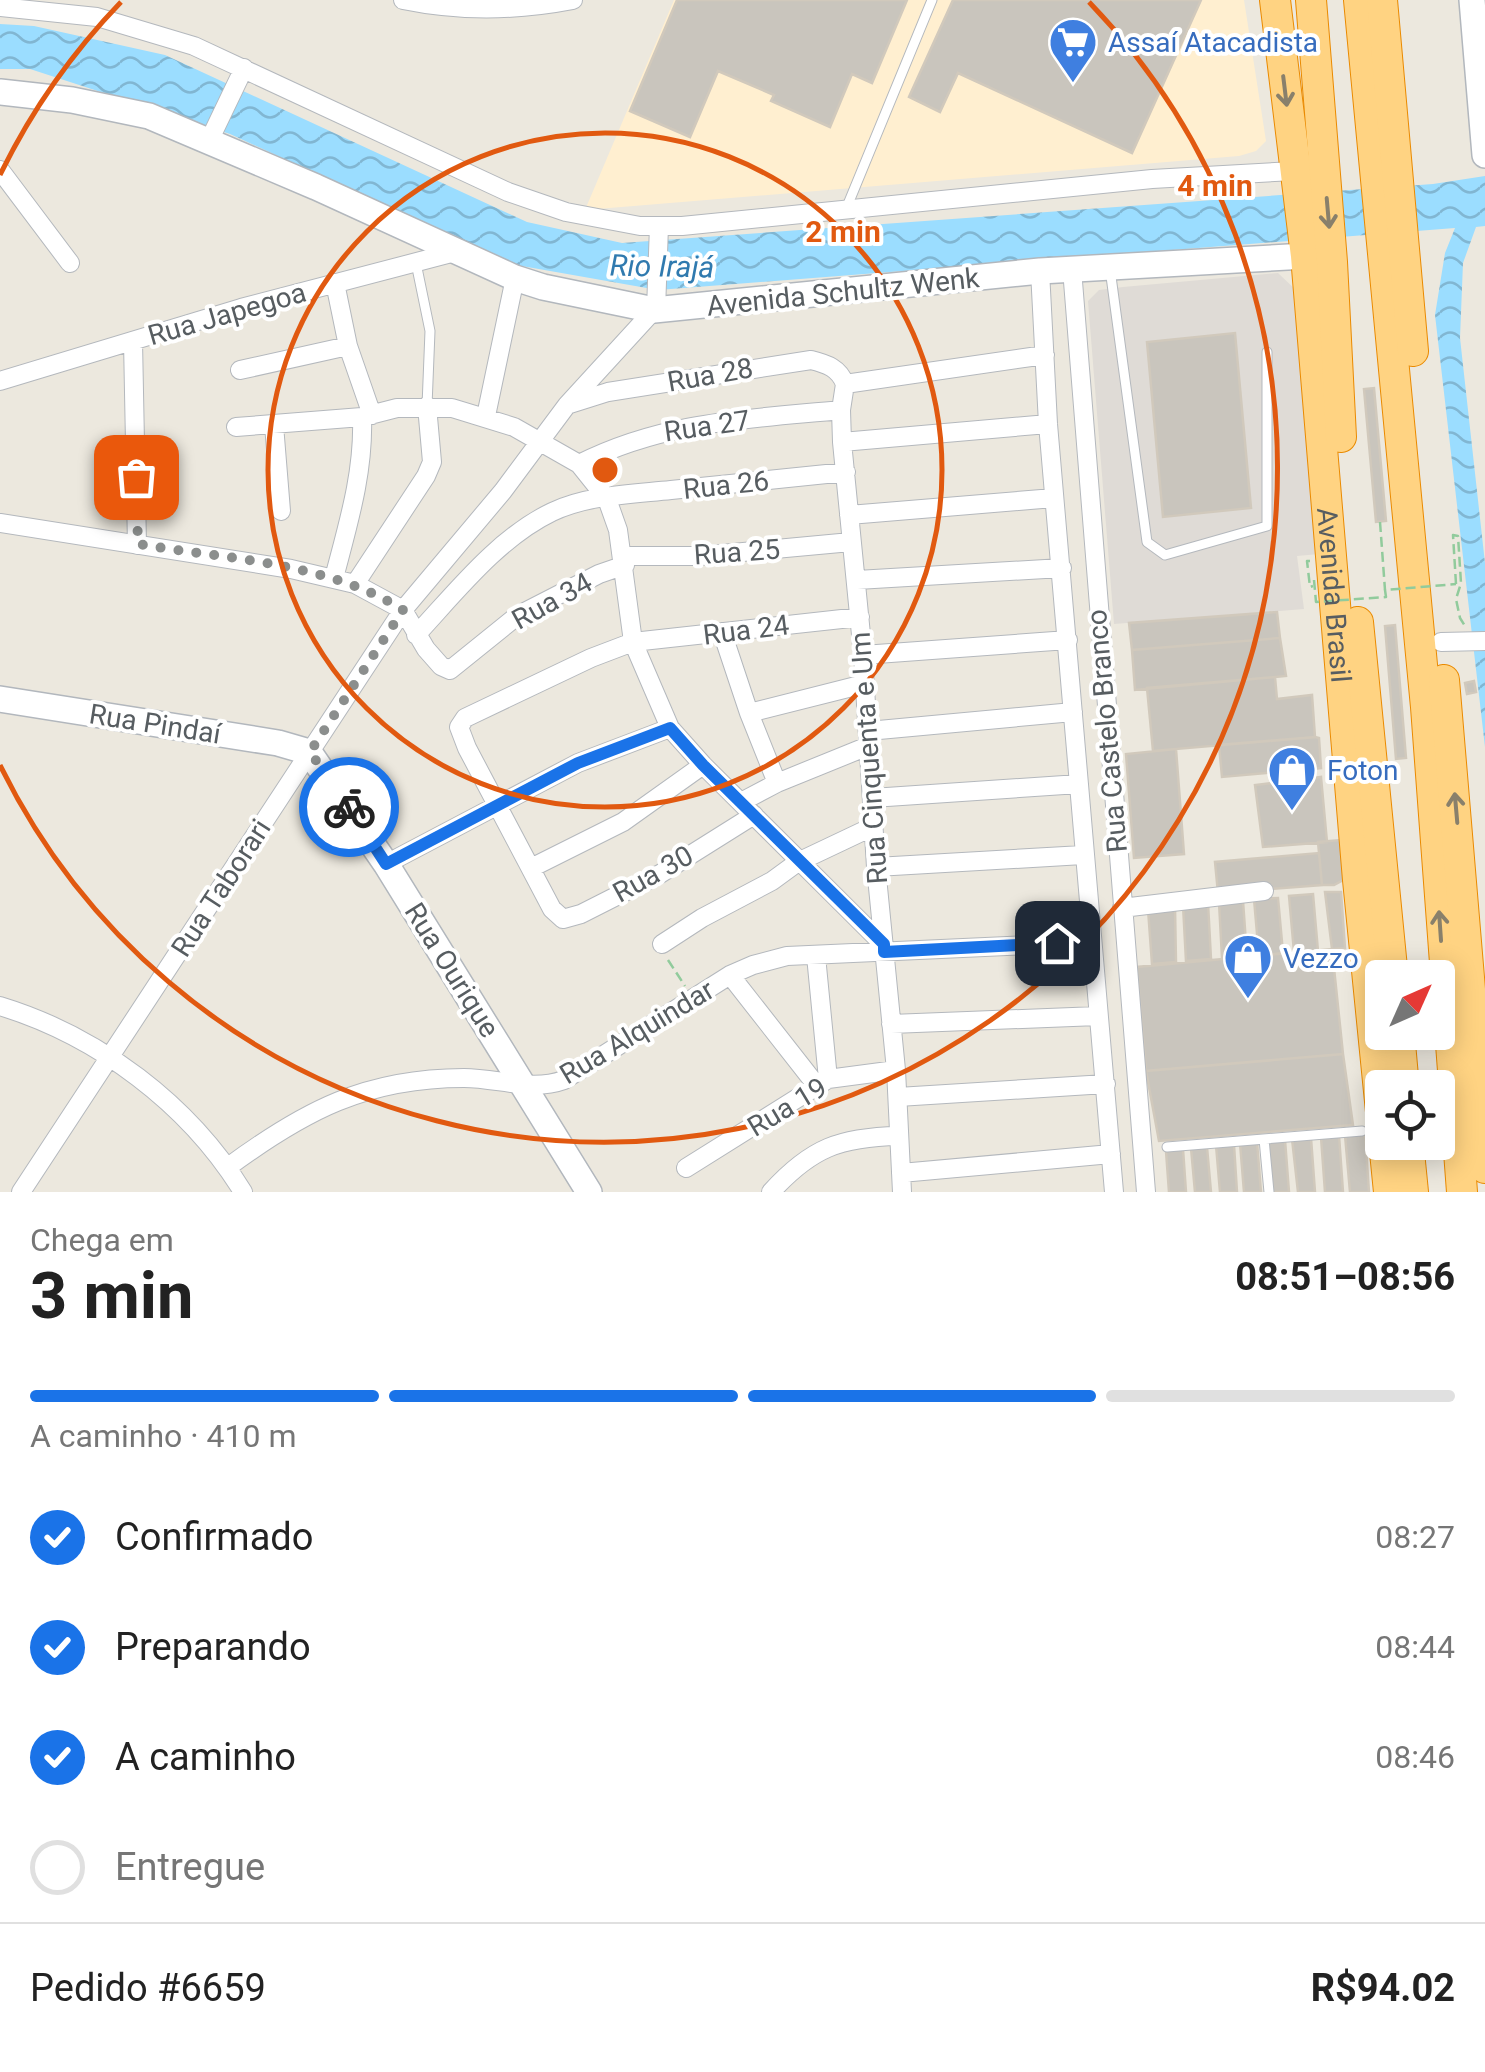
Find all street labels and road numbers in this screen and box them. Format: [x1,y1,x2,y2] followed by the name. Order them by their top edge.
[705,261,982,323] street label: Avenida Schultz Wenk
[144,276,310,352] street label: Rua Japegoa
[665,351,755,399] street label: Rua 28
[662,404,752,448] street label: Rua 27
[681,464,771,506] street label: Rua 26
[1311,506,1358,684] street label: Avenida Brasil
[693,533,781,571] street label: Rua 25
[506,566,598,636] street label: Rua 34
[701,608,791,652] street label: Rua 24
[1080,608,1134,854] street label: Rua Castelo Branco
[844,631,894,885] street label: Rua Cinquenta e Um
[87,697,224,751] street label: Rua Pindaí
[164,813,278,963] street label: Rua Taborari
[607,839,699,909] street label: Rua 30
[398,897,506,1043] street label: Rua Ourique
[554,973,721,1091] street label: Rua Alquindar
[741,1071,833,1143] street label: Rua 19

